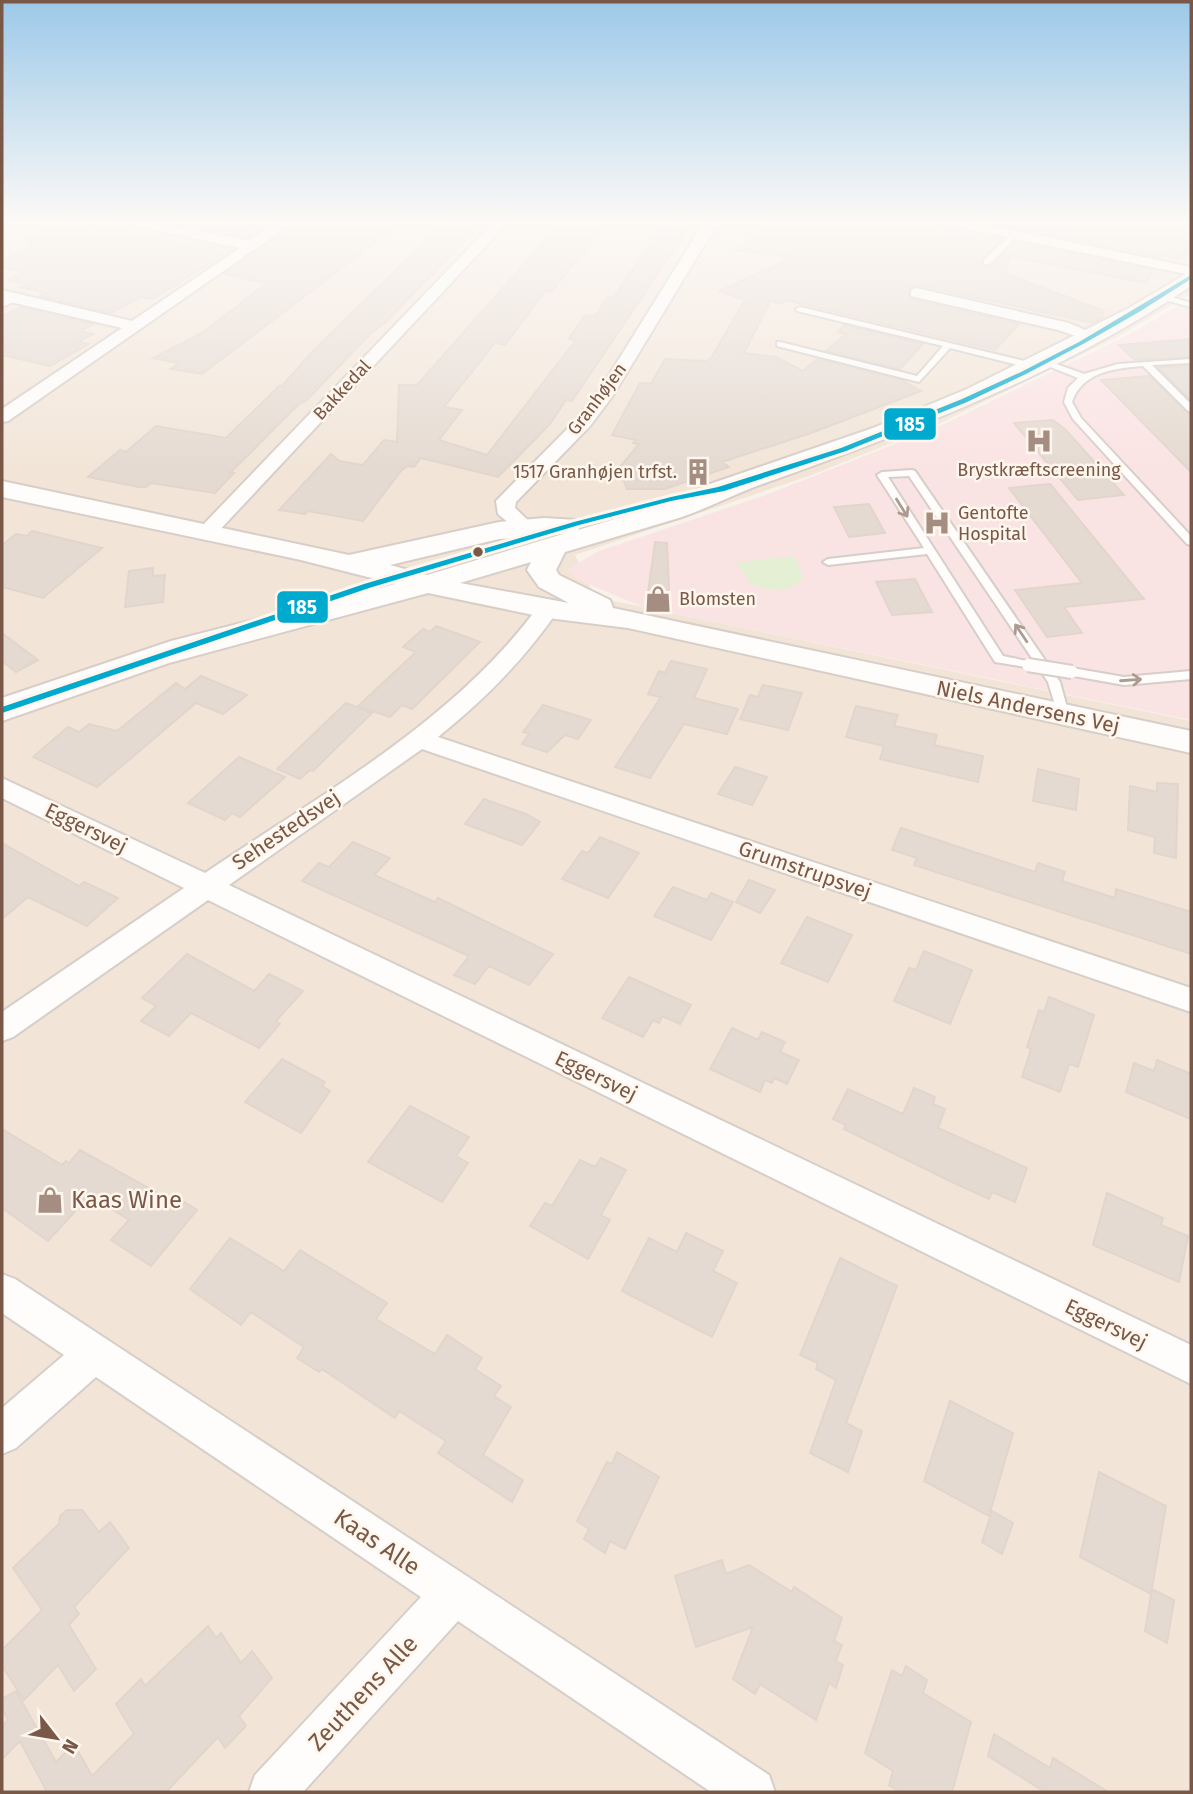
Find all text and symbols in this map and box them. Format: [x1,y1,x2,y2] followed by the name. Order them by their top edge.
[309,355,375,425] street label: Bakkedal
[563,359,631,439] street label: Granhøjen
[883,407,937,441] line badge: 185
[895,413,925,436] text: 185
[1024,426,1054,456] hospital icon: Brystkræftscreening
[683,457,713,487] building icon: 1517 Granhøjen trfst.
[957,459,1121,481] place label: Brystkræftscreening
[513,461,677,483] place label: 1517 Granhøjen trfst.
[895,497,909,517] one-way arrow
[958,502,1029,545] place label: Gentofte Hospital
[922,508,952,538] hospital icon: Gentofte Hospital
[471,545,485,559] unlabelled marker
[643,584,673,614] shop icon: Blomsten
[679,588,756,610] place label: Blomsten
[276,590,329,624] line badge: 185
[287,596,317,619] text: 185
[1014,624,1029,643] one-way arrow
[1120,673,1142,686] one-way arrow
[934,675,1122,739] street label: Niels Andersens Vej
[227,784,345,876] street label: Sehestedsvej
[40,797,132,859] street label: Eggersvej
[735,835,875,905] street label: Grumstrupsvej
[550,1045,642,1107] street label: Eggersvej
[35,1185,65,1215] shop icon: Kaas Wine
[71,1186,182,1214] place label: Kaas Wine
[1060,1293,1152,1355] street label: Eggersvej
[329,1503,425,1581] street label: Kaas Alle
[303,1630,423,1756] street label: Zeuthens Alle
[21,1703,91,1773] north arrow
[57,1735,83,1758] text: N

